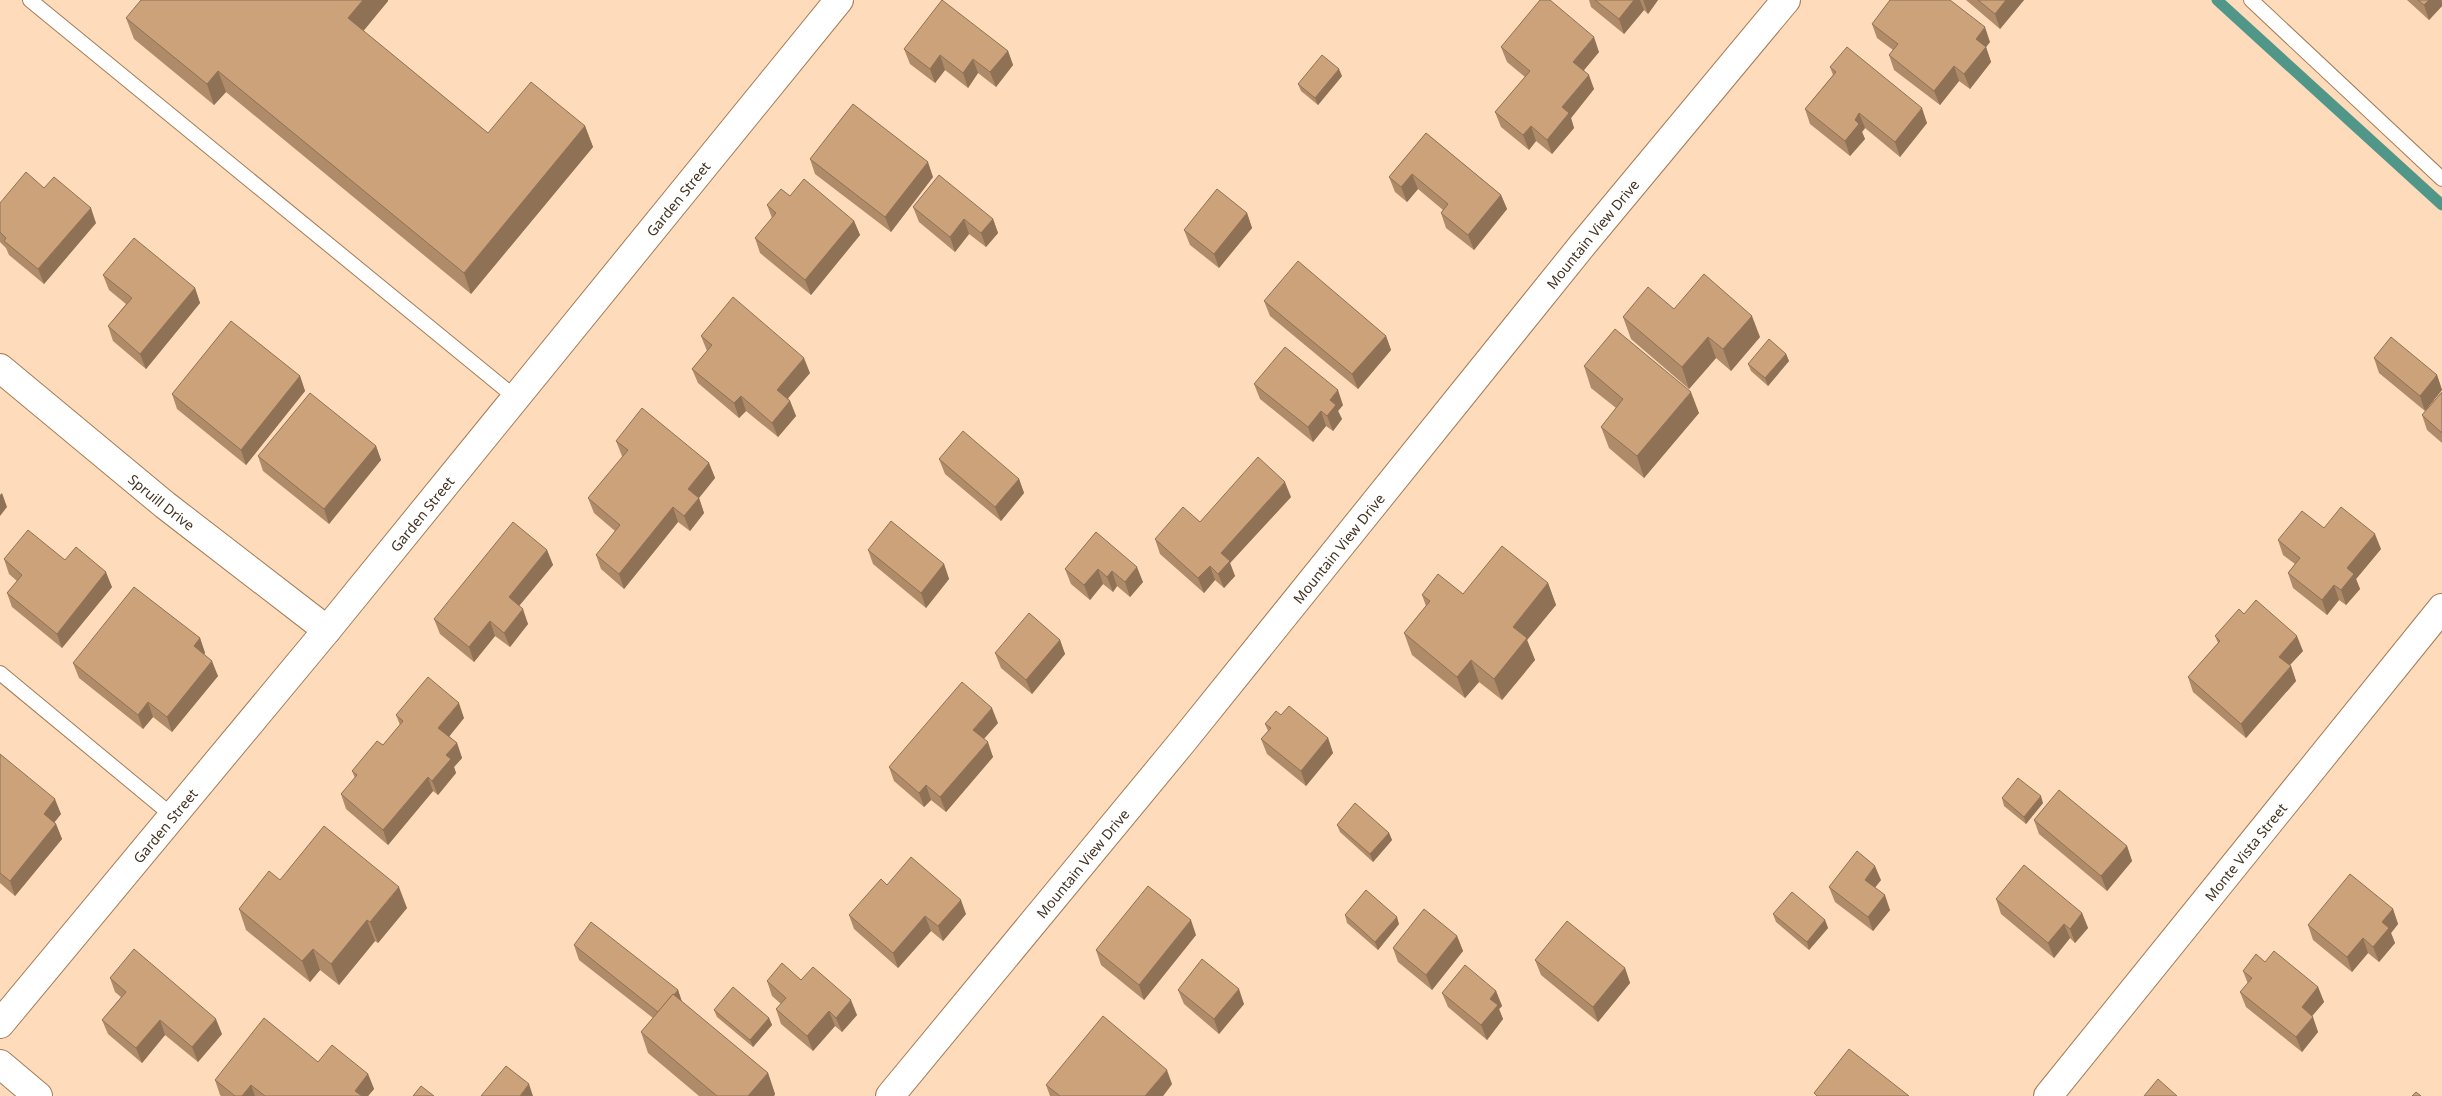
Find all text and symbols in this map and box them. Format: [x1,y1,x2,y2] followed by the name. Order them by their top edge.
[641,157,714,240] street label: Garden Street
[1542,175,1643,292] street label: Mountain View Drive
[125,469,199,534] street label: Spruill Drive
[385,472,458,555] street label: Garden Street
[1288,489,1389,607] street label: Mountain View Drive
[128,784,201,867] street label: Garden Street
[2200,799,2291,905] street label: Monte Vista Street
[1032,804,1133,922] street label: Mountain View Drive

